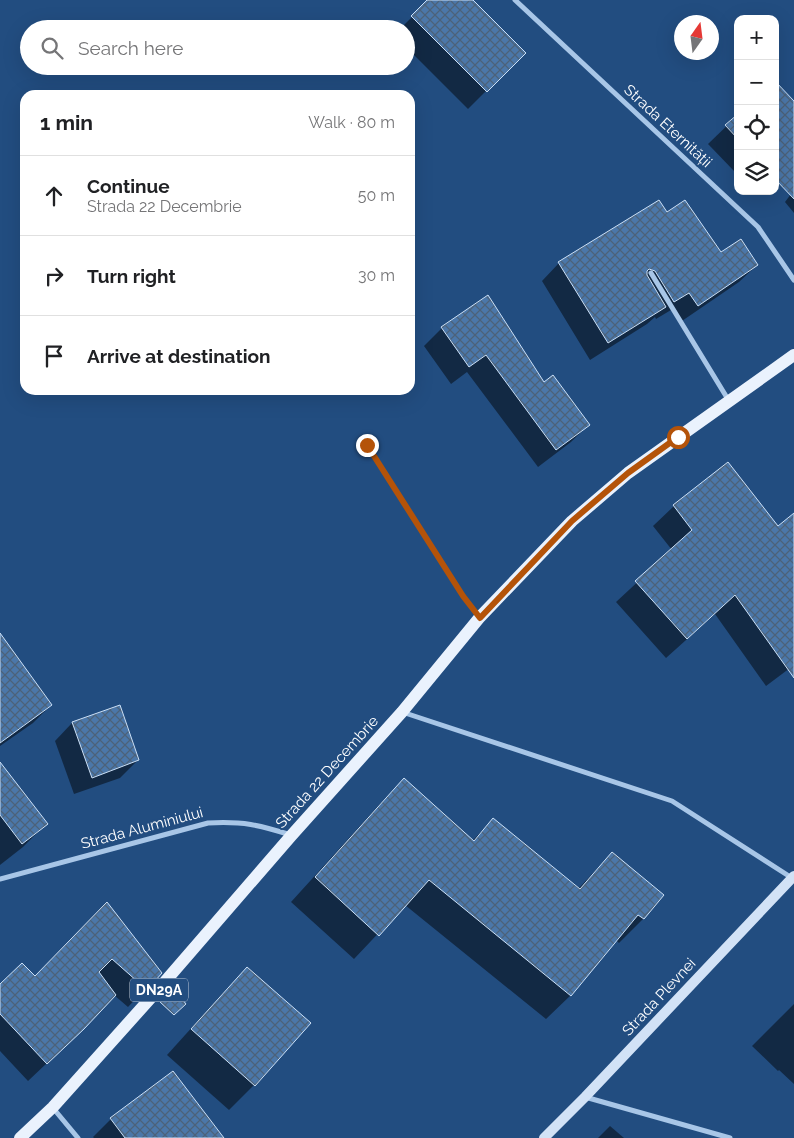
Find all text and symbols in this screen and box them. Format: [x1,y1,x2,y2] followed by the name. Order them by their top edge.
[674,15,719,60] north arrow
[734,15,779,195] map controls
[734,15,779,60] button: +
[20,20,415,75] search box
[38,34,66,62] icon: search
[78,37,184,59] text: Search here
[734,60,779,105] button: −
[620,81,716,171] street label: Strada Eternității
[734,105,779,150] button: locate
[40,110,93,135] text: 1 min
[308,113,395,132] text: Walk · 80 m
[734,150,779,195] button: layers
[87,175,170,197] text: Continue
[40,182,68,210] icon: ahead
[358,186,395,205] text: 50 m
[87,197,242,216] text: Strada 22 Decembrie
[40,262,68,290] icon: right
[87,265,176,287] text: Turn right
[358,266,395,285] text: 30 m
[40,342,68,370] icon: arrive
[87,345,271,367] text: Arrive at destination
[667,426,690,449] route start
[356,434,379,457] route end
[272,712,382,832] street label: Strada 22 Decembrie
[79,803,205,853] street label: Strada Aluminiului
[618,954,700,1040] street label: Strada Plevnei
[130,978,188,1002] road number: DN29A

